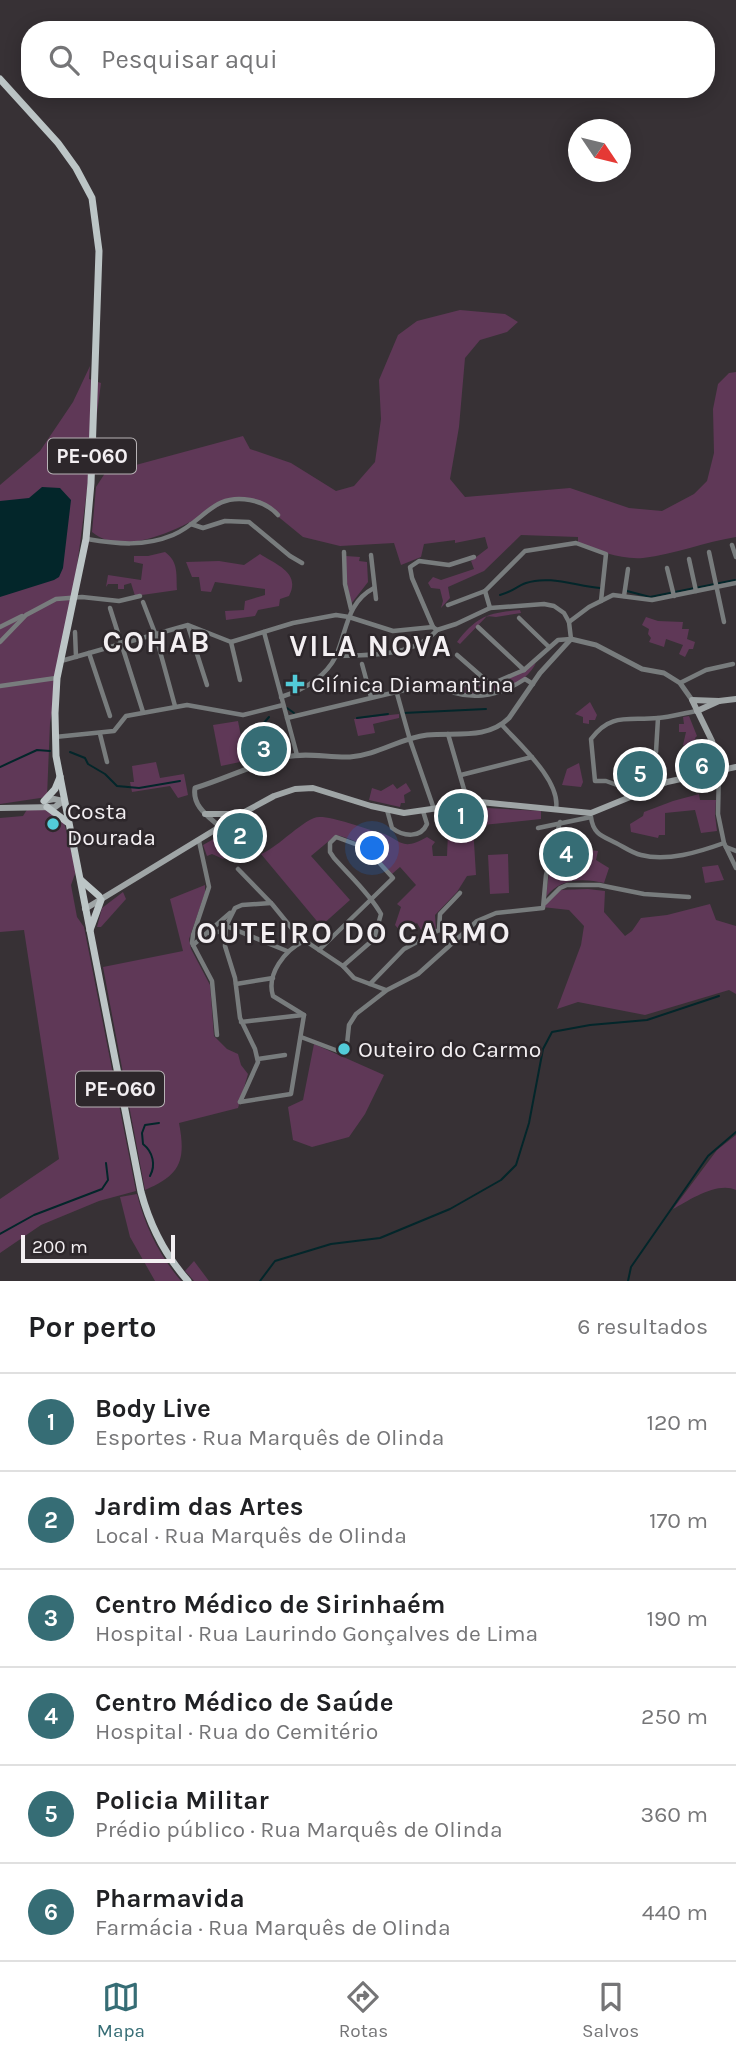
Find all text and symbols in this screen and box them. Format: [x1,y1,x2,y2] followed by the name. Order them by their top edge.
[21,21,715,98] search box
[45,41,83,79] icon: search
[101,44,278,75] text: Pesquisar aqui
[568,119,631,182] north arrow
[48,438,136,474] road number: PE-060
[103,624,211,660] district label: COHAB
[289,628,453,664] district label: VILA NOVA
[311,671,514,698] place label: Clínica Diamantina
[285,674,305,694] marker: Clínica Diamantina
[241,723,287,775] pin: 3
[679,740,725,792] pin: 6
[617,748,663,800] pin: 5
[438,790,484,842] pin: 1
[67,798,156,851] place label: Costa Dourada
[217,810,263,862] pin: 2
[45,816,61,832] marker: Costa Dourada
[543,828,589,880] pin: 4
[355,831,389,865] your location
[196,915,512,951] district label: OUTEIRO DO CARMO
[358,1036,541,1063] place label: Outeiro do Carmo
[336,1041,352,1057] marker: Outeiro do Carmo
[76,1072,164,1106] road number: PE-060
[21,1232,175,1264] scale bar
[32,1236,88,1258] text: 200 m
[28,1309,157,1345] text: Por perto
[577,1313,708,1340] text: 6 resultados
[95,1393,211,1424] text: Body Live
[47,1409,55,1436] text: 1
[646,1409,708,1436] text: 120 m
[95,1424,444,1451] text: Esportes · Rua Marquês de Olinda
[95,1491,303,1522] text: Jardim das Artes
[44,1507,58,1534] text: 2
[649,1507,708,1534] text: 170 m
[95,1522,407,1549] text: Local · Rua Marquês de Olinda
[95,1589,446,1620] text: Centro Médico de Sirinhaém
[44,1605,58,1632] text: 3
[646,1605,708,1632] text: 190 m
[95,1620,538,1647] text: Hospital · Rua Laurindo Gonçalves de Lima
[95,1687,393,1718] text: Centro Médico de Saúde
[44,1703,58,1730] text: 4
[641,1703,708,1730] text: 250 m
[95,1718,378,1745] text: Hospital · Rua do Cemitério
[95,1785,269,1816] text: Policia Militar
[44,1801,58,1828] text: 5
[641,1801,708,1828] text: 360 m
[95,1816,503,1843] text: Prédio público · Rua Marquês de Olinda
[95,1883,245,1914] text: Pharmavida
[44,1899,58,1926] text: 6
[642,1899,708,1926] text: 440 m
[95,1914,451,1941] text: Farmácia · Rua Marquês de Olinda
[97,1978,145,2042] tab: Mapa
[339,1978,388,2042] tab: Rotas
[582,1978,639,2042] tab: Salvos

